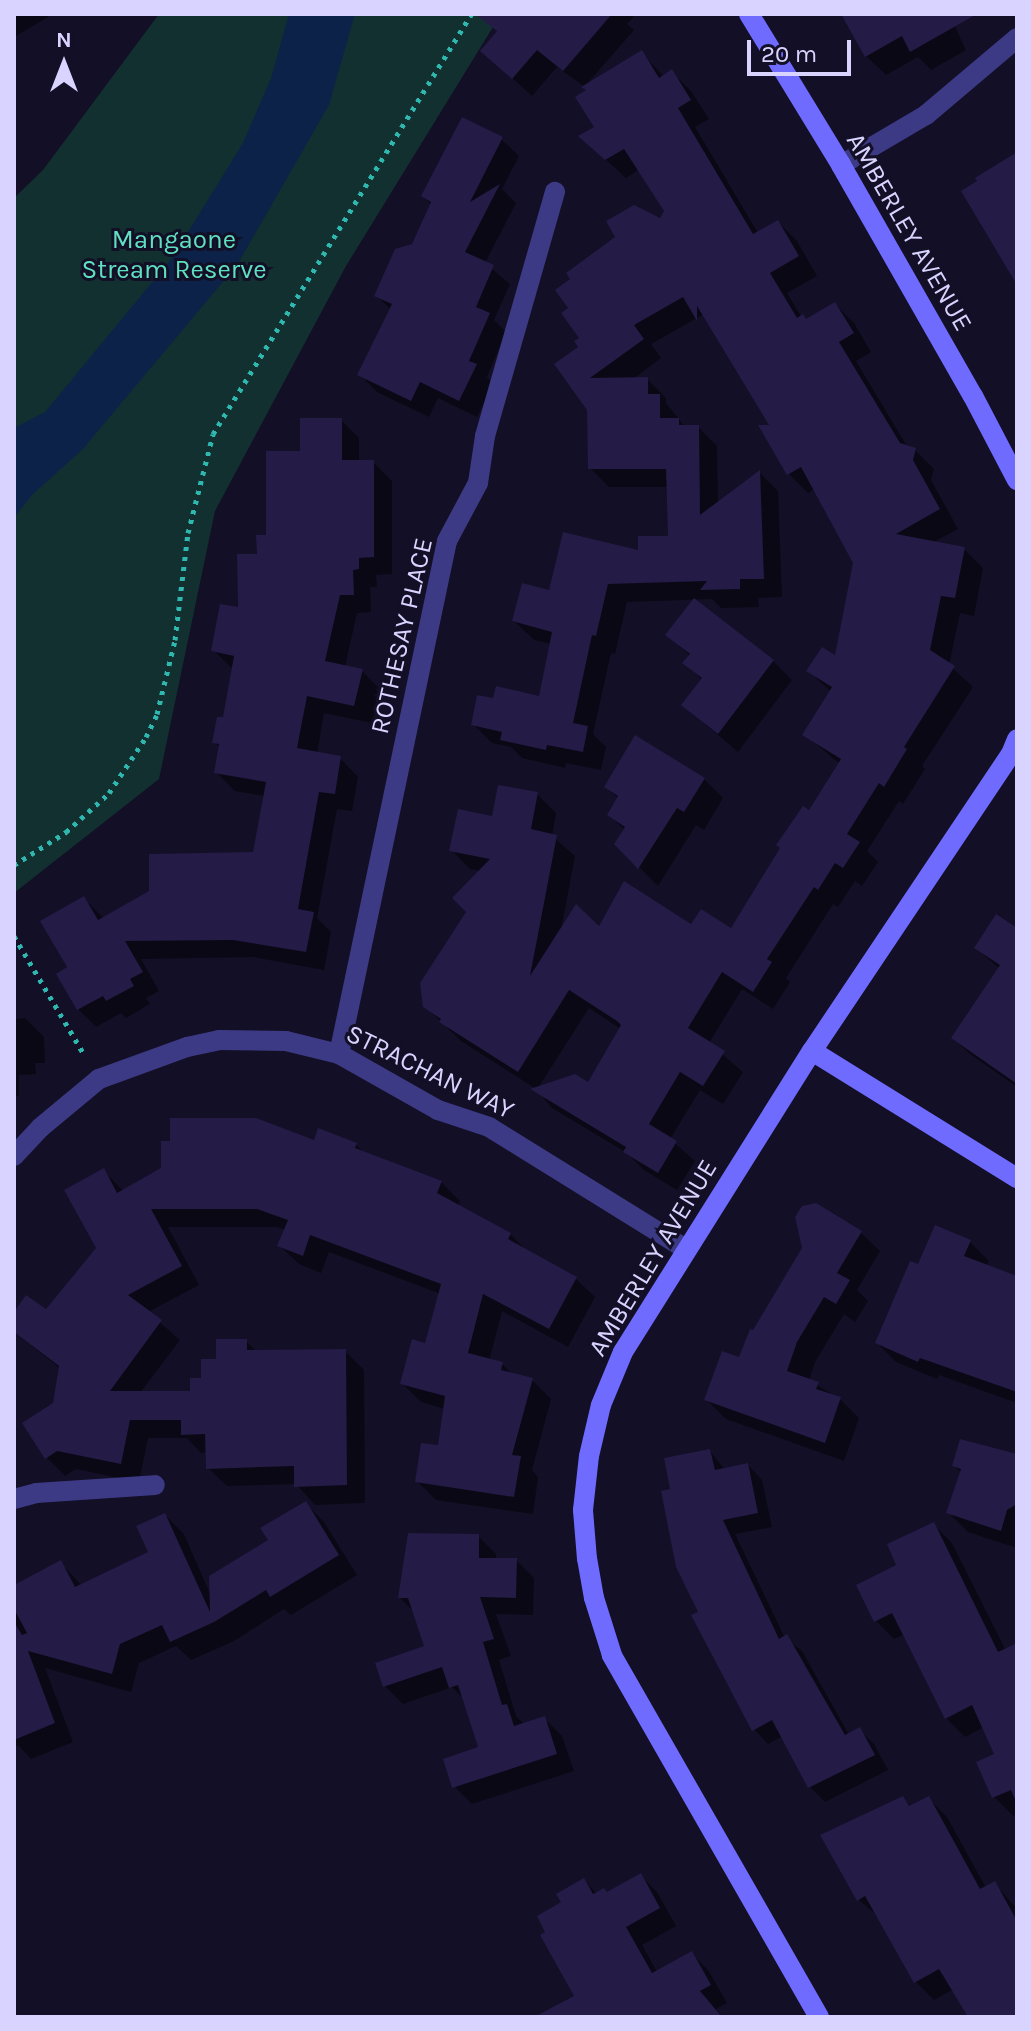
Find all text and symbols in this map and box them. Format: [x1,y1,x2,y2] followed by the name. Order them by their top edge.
[24,24,104,104] north arrow
[751,24,855,74] scale bar
[56,27,72,53] text: N
[761,40,817,68] text: 20 m
[840,127,978,337] street label: AMBERLEY AVENUE
[81,224,267,286] park label: Mangaone Stream Reserve
[364,535,440,737] street label: ROTHESAY PLACE
[341,1018,519,1126] street label: STRACHAN WAY
[582,1154,724,1362] street label: AMBERLEY AVENUE

